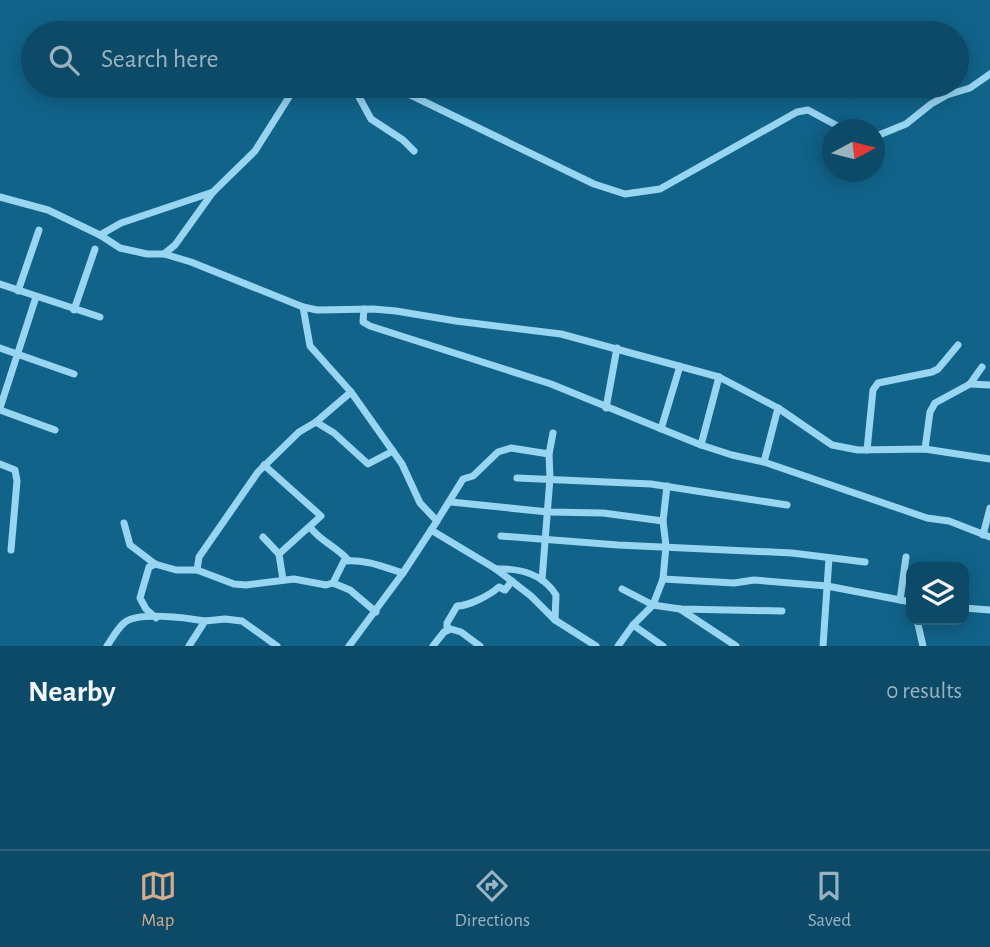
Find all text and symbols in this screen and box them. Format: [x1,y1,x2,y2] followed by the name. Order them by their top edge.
[21,21,969,98] search box
[45,41,83,79] icon: search
[101,46,219,72] text: Search here
[822,119,885,182] north arrow
[906,562,969,625] map controls
[906,562,969,625] button: layers
[28,677,116,707] text: Nearby
[886,680,962,703] text: 0 results
[139,867,177,932] tab: Map
[454,867,530,932] tab: Directions
[808,867,851,932] tab: Saved

